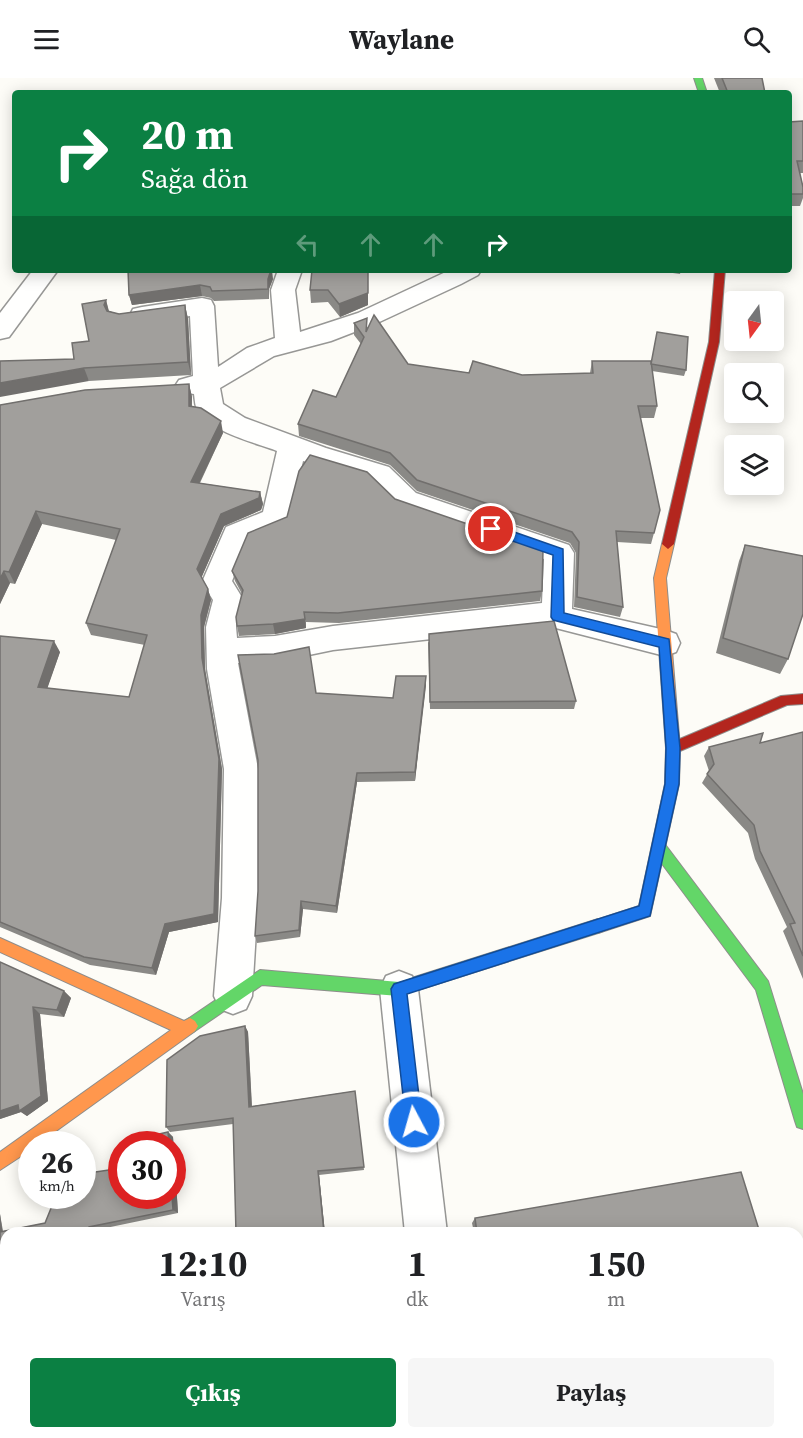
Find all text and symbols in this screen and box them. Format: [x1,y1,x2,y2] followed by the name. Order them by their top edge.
[349,21,454,58] text: Waylane
[30,23,63,56] icon: menu
[740,23,773,56] icon: search
[141,105,234,163] text: 20 m
[42,114,120,192] icon: right
[141,160,248,197] text: Sağa dön
[291,228,324,261] icon: left
[354,228,387,261] icon: ahead
[417,228,450,261] icon: ahead
[480,228,513,261] icon: right
[724,291,784,351] north arrow
[724,291,784,495] map controls
[724,363,784,423] button: search
[724,435,784,495] button: layers
[465,503,516,554] pin
[474,512,507,545] icon: arrive
[382,1090,446,1154] position arrow
[108,1131,186,1209] speed limit sign: 30
[41,1142,73,1183] text: 26
[39,1175,75,1196] text: km/h
[159,1239,247,1288] text: 12:10
[407,1239,427,1288] text: 1
[587,1239,645,1288] text: 150
[180,1285,226,1313] text: Varış
[406,1285,428,1313] text: dk
[607,1285,625,1313] text: m
[30,1358,396,1427] button: Çıkış
[408,1358,774,1427] button: Paylaş

